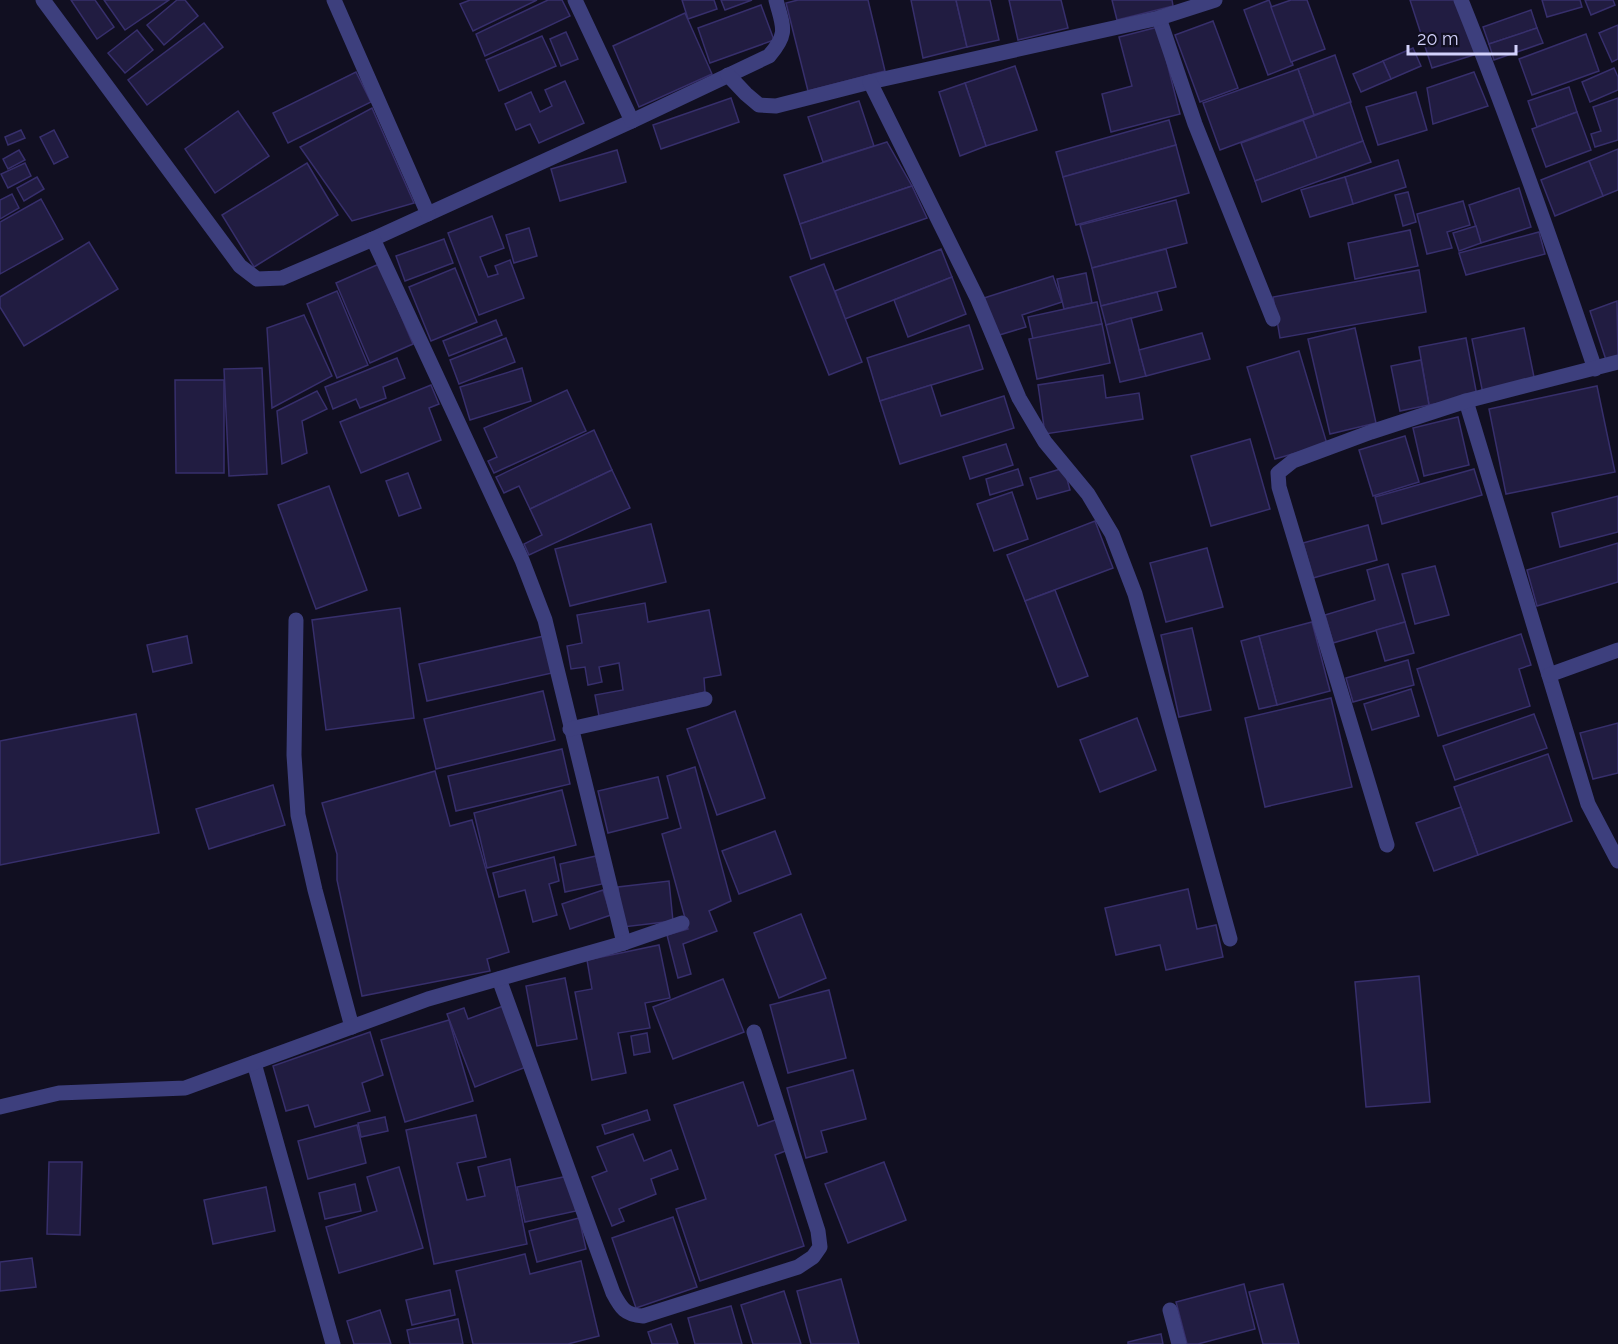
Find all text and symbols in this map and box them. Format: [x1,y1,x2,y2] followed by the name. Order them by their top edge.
[1408,18,1516,56] scale bar
[1417,28,1459,49] text: 20 m

